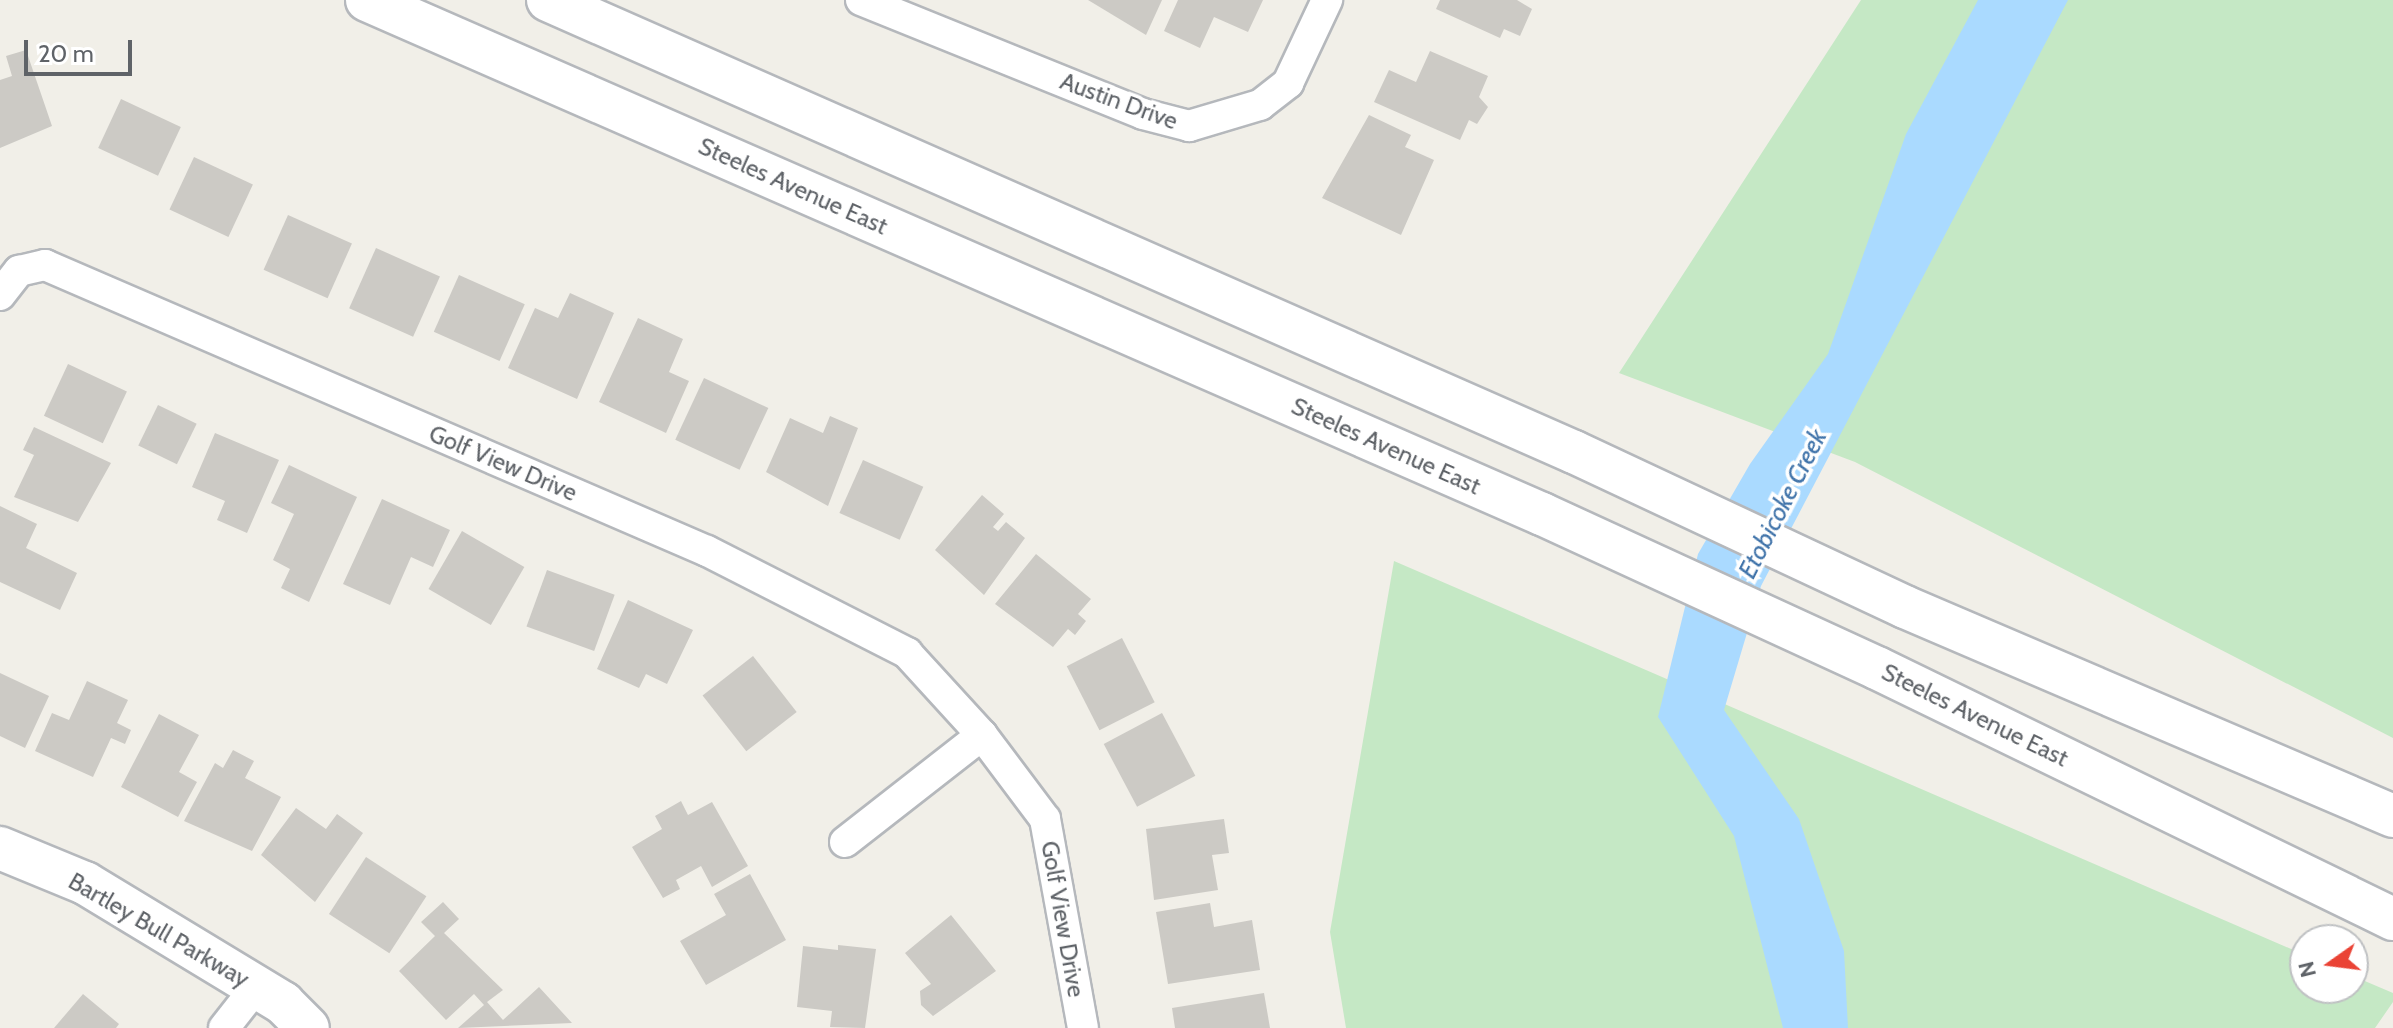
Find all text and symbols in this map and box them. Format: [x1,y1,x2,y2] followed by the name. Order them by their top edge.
[28,24,136,74] scale bar
[38,39,94,68] text: 20 m
[1056,66,1182,136] street label: Austin Drive
[694,131,892,241] street label: Steeles Avenue East
[1287,391,1485,501] street label: Steeles Avenue East
[425,419,581,507] street label: Golf View Drive
[1732,424,1834,584] water label: Etobicoke Creek
[1877,657,2073,773] street label: Steeles Avenue East
[1035,839,1091,999] street label: Golf View Drive
[63,867,255,993] street label: Bartley Bull Parkway
[2289,924,2369,1004] north arrow
[2292,959,2322,980] text: N

